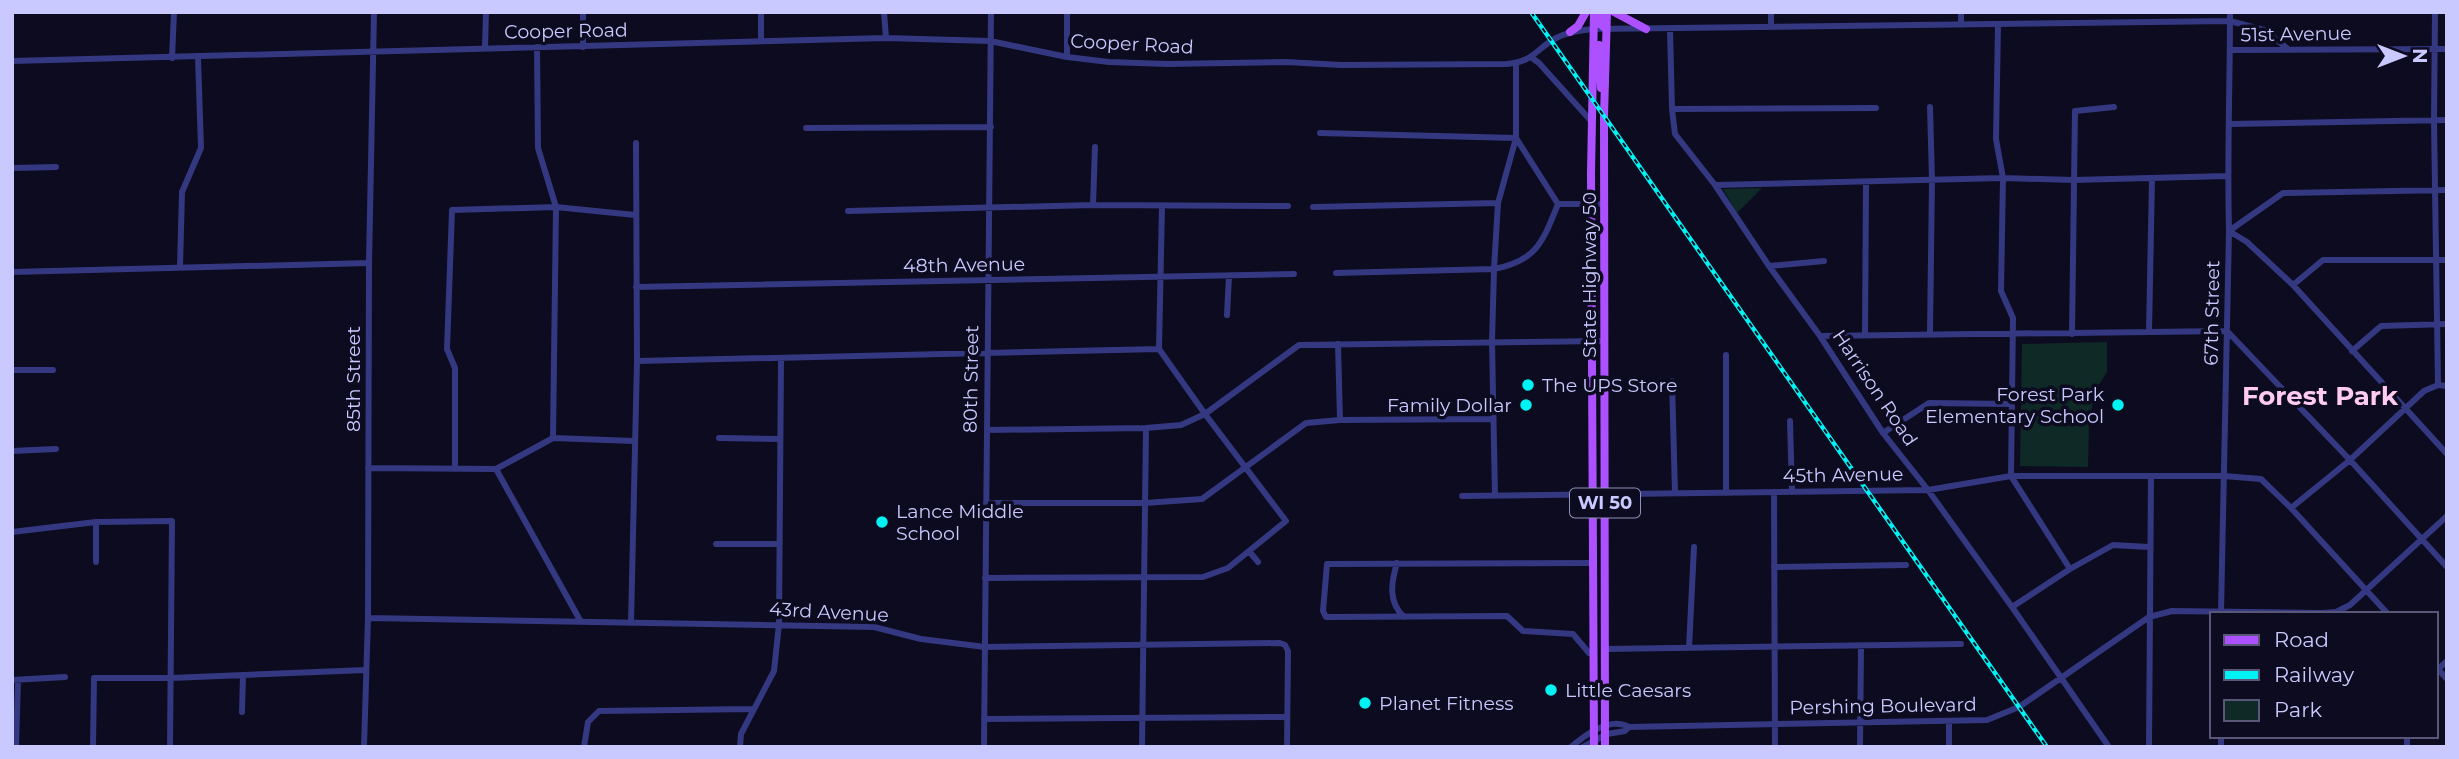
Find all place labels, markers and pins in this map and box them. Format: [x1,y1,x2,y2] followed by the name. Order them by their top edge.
[1542,374,1677,397] place label: The UPS Store
[1520,377,1536,393] marker: The UPS Store
[1925,383,2105,428] place label: Forest Park Elementary School
[1387,394,1512,417] place label: Family Dollar
[1518,397,1534,413] marker: Family Dollar
[2110,397,2126,413] marker: Forest Park Elementary School
[896,500,1024,545] place label: Lance Middle School
[874,514,890,530] marker: Lance Middle School
[1565,679,1691,702] place label: Little Caesars
[1543,682,1559,698] marker: Little Caesars
[1379,692,1514,715] place label: Planet Fitness
[1357,695,1373,711] marker: Planet Fitness

